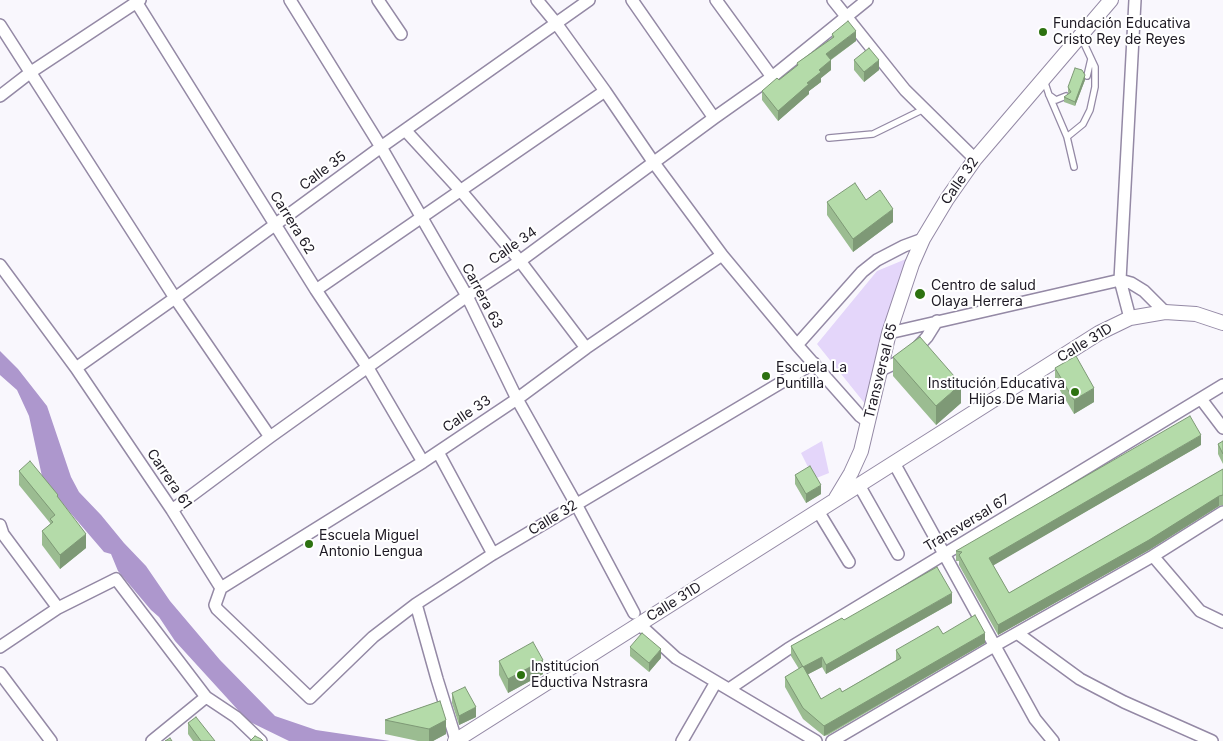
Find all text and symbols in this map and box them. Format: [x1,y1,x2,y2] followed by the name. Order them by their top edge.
[1053,16,1191,48] place label: Fundación Educativa Cristo Rey de Reyes
[1037,26,1049,38] marker: Fundación Educativa Cristo Rey de Reyes
[296,148,350,194] street label: Calle 35
[938,154,982,208] street label: Calle 32
[266,188,318,258] street label: Carrera 62
[486,223,540,269] street label: Calle 34
[458,261,506,331] street label: Carrera 63
[931,278,1036,310] place label: Centro de salud Olaya Herrera
[913,287,927,301] marker: Centro de salud Olaya Herrera
[1054,320,1116,366] street label: Calle 31D
[861,322,901,420] street label: Transversal 65
[776,360,847,392] place label: Escuela La Puntilla
[760,370,772,382] marker: Escuela La Puntilla
[928,376,1065,408] place label: Institución Educativa Hijos De Maria
[1069,386,1081,398] marker: Institución Educativa Hijos De Maria
[440,392,494,436] street label: Calle 33
[143,446,195,512] street label: Carrera 61
[921,491,1013,555] street label: Transversal 67
[525,497,581,539] street label: Calle 32
[319,528,423,560] place label: Escuela Miguel Antonio Lengua
[303,538,315,550] marker: Escuela Miguel Antonio Lengua
[644,579,704,625] street label: Calle 31D
[531,659,648,692] place label: Institucion Eductiva Nstrasra
[515,669,527,681] marker: Institucion Eductiva Nstrasra

